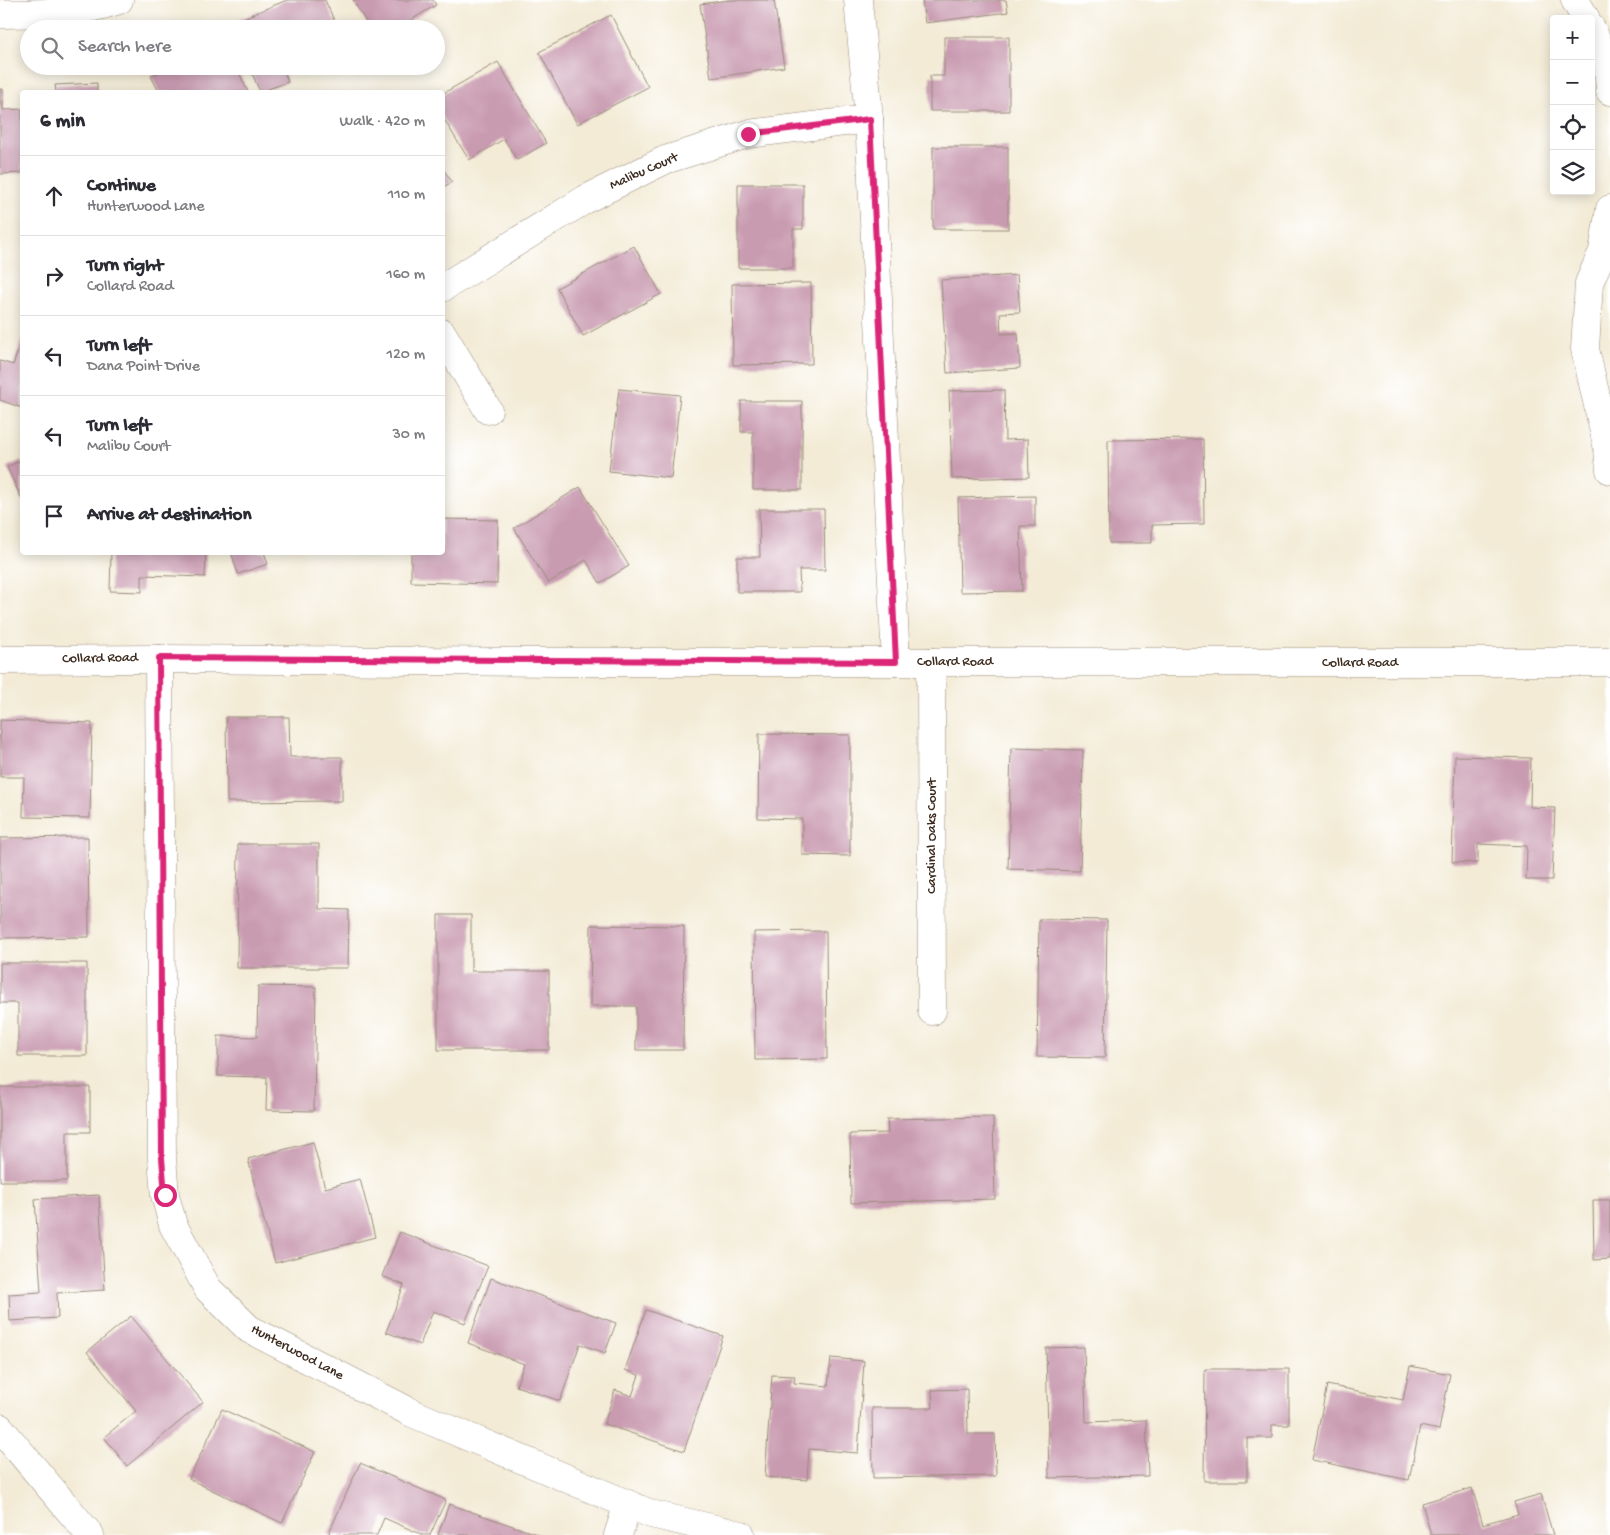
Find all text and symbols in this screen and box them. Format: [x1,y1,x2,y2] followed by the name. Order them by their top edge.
[1550,15,1595,195] map controls
[1550,15,1595,60] button: +
[20,20,445,75] search box
[38,34,66,62] icon: search
[78,36,172,59] text: Search here
[1550,60,1595,105] button: −
[1550,105,1595,150] button: locate
[40,110,85,135] text: 6 min
[340,113,425,132] text: Walk · 420 m
[737,123,760,146] route end
[607,149,682,195] street label: Malibu Court
[1550,150,1595,195] button: layers
[87,175,156,198] text: Continue
[40,182,68,210] icon: ahead
[388,186,425,205] text: 110 m
[87,198,204,217] text: Hunterwood Lane
[87,255,163,278] text: Turn right
[40,262,68,290] icon: right
[386,266,425,285] text: 160 m
[87,278,174,297] text: Collard Road
[87,335,151,358] text: Turn left
[40,342,68,370] icon: left
[386,346,425,365] text: 120 m
[87,358,200,377] text: Dana Point Drive
[87,415,151,438] text: Turn left
[40,422,68,450] icon: left
[392,426,425,445] text: 30 m
[87,438,170,457] text: Malibu Court
[40,502,68,530] icon: arrive
[87,504,251,527] text: Arrive at destination
[62,650,140,668] street label: Collard Road
[917,654,995,671] street label: Collard Road
[1322,655,1400,672] street label: Collard Road
[924,777,941,894] street label: Cardinal Oaks Court
[154,1184,177,1207] route start
[248,1321,347,1385] street label: Hunterwood Lane

